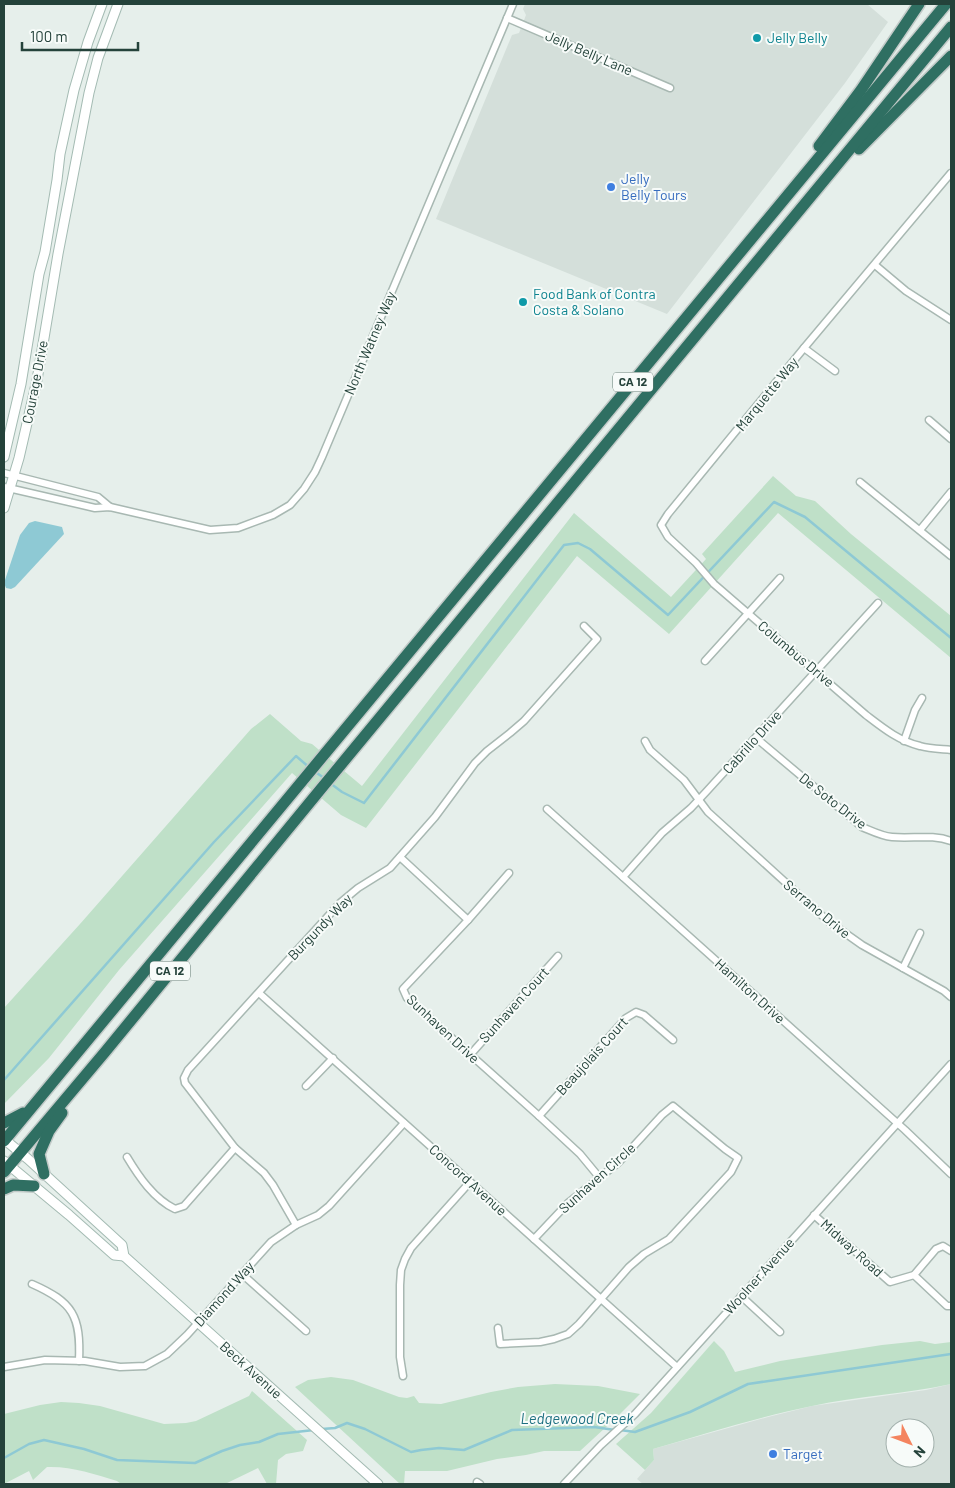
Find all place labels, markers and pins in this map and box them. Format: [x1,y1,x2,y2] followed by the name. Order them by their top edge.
[767,29,828,46] place label: Jelly Belly
[751,32,763,44] marker: Jelly Belly
[621,170,687,203] place label: Jelly Belly Tours
[605,181,617,193] marker: Jelly Belly Tours
[533,285,656,318] place label: Food Bank of Contra Costa & Solano
[517,296,529,308] marker: Food Bank of Contra Costa & Solano
[783,1445,823,1462] place label: Target
[767,1448,779,1460] marker: Target

